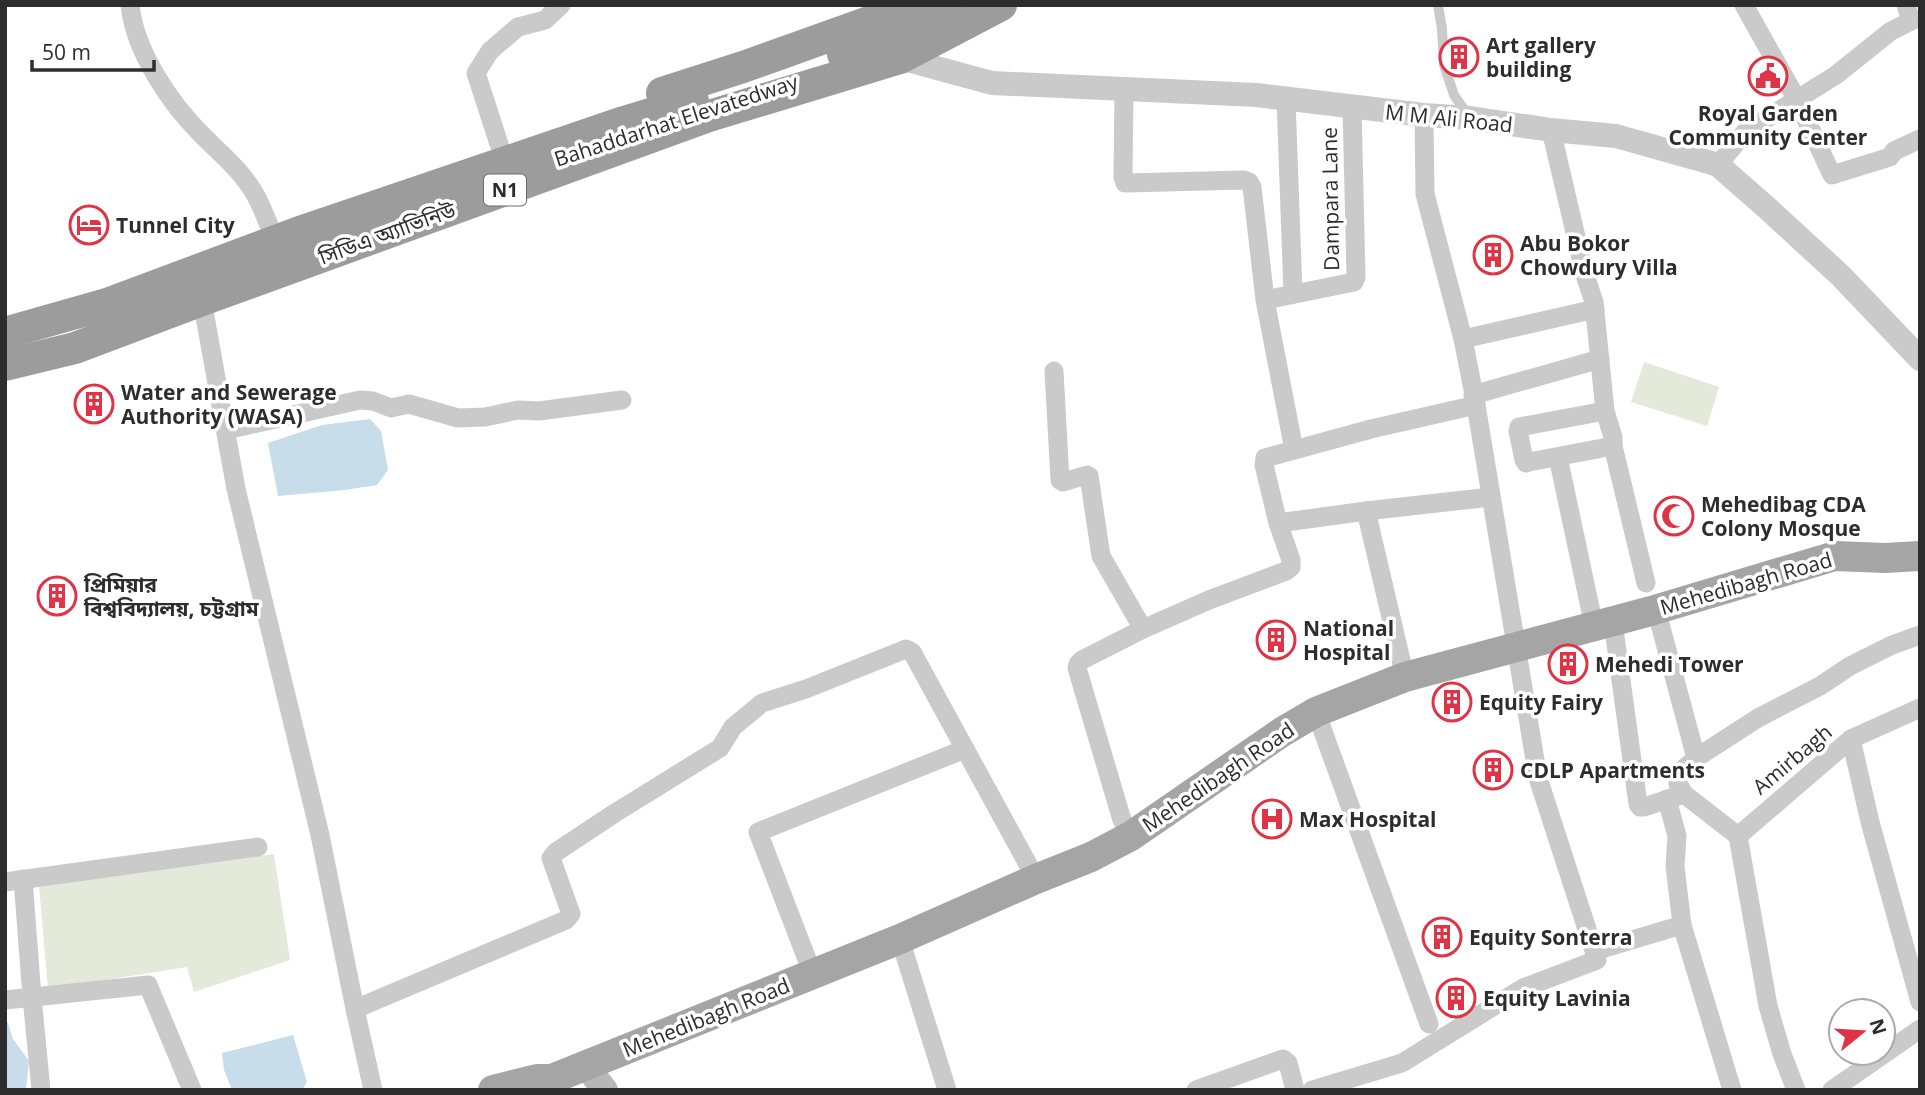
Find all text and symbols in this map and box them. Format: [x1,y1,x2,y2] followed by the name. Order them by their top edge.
[32,28,154,72] scale bar
[1486,31,1596,83] place label: Art gallery building
[1438,36,1480,78] building icon: Art gallery building
[42,38,91,66] text: 50 m
[1747,55,1789,97] public building icon: Royal Garden Community Center
[551,67,802,173] street label: Bahaddarhat Elevatedway
[1384,97,1514,139] street label: M M Ali Road
[1669,99,1868,151] place label: Royal Garden Community Center
[1315,127,1345,271] street label: Dampara Lane
[484,174,526,206] road number: N1
[314,195,460,271] street label: সিডিএ অ্যাভিনিউ
[68,204,110,246] hotel icon: Tunnel City
[116,211,235,239] place label: Tunnel City
[1520,229,1678,281] place label: Abu Bokor Chowdury Villa
[1472,234,1514,276] building icon: Abu Bokor Chowdury Villa
[121,378,337,430] place label: Water and Sewerage Authority (WASA)
[73,383,115,425] building icon: Water and Sewerage Authority (WASA)
[1701,490,1866,542] place label: Mehedibag CDA Colony Mosque
[1653,495,1695,537] mosque icon: Mehedibag CDA Colony Mosque
[1657,545,1835,621] street label: Mehedibagh Road
[83,570,260,622] place label: প্রিমিয়ার বিশ্ববিদ্যালয়, চট্টগ্রাম
[36,575,78,617] building icon: প্রিমিয়ার বিশ্ববিদ্যালয়, চট্টগ্রাম
[1303,614,1394,666] place label: National Hospital
[1255,619,1297,661] building icon: National Hospital
[1547,643,1589,685] building icon: Mehedi Tower
[1595,650,1744,678] place label: Mehedi Tower
[1431,681,1473,723] building icon: Equity Fairy
[1479,688,1603,716] place label: Equity Fairy
[1136,716,1300,838] street label: Mehedibagh Road
[1746,718,1838,800] street label: Amirbagh
[1472,749,1514,791] building icon: CDLP Apartments
[1520,756,1705,784] place label: CDLP Apartments
[1251,798,1293,840] hospital icon: Max Hospital
[1299,805,1437,833] place label: Max Hospital
[1421,916,1463,958] building icon: Equity Sonterra
[1469,923,1632,951] place label: Equity Sonterra
[618,971,794,1063] street label: Mehedibagh Road
[1435,977,1477,1019] building icon: Equity Lavinia
[1483,984,1631,1012] place label: Equity Lavinia
[1827,997,1897,1067] north arrow
[1863,1015,1893,1038] text: N

